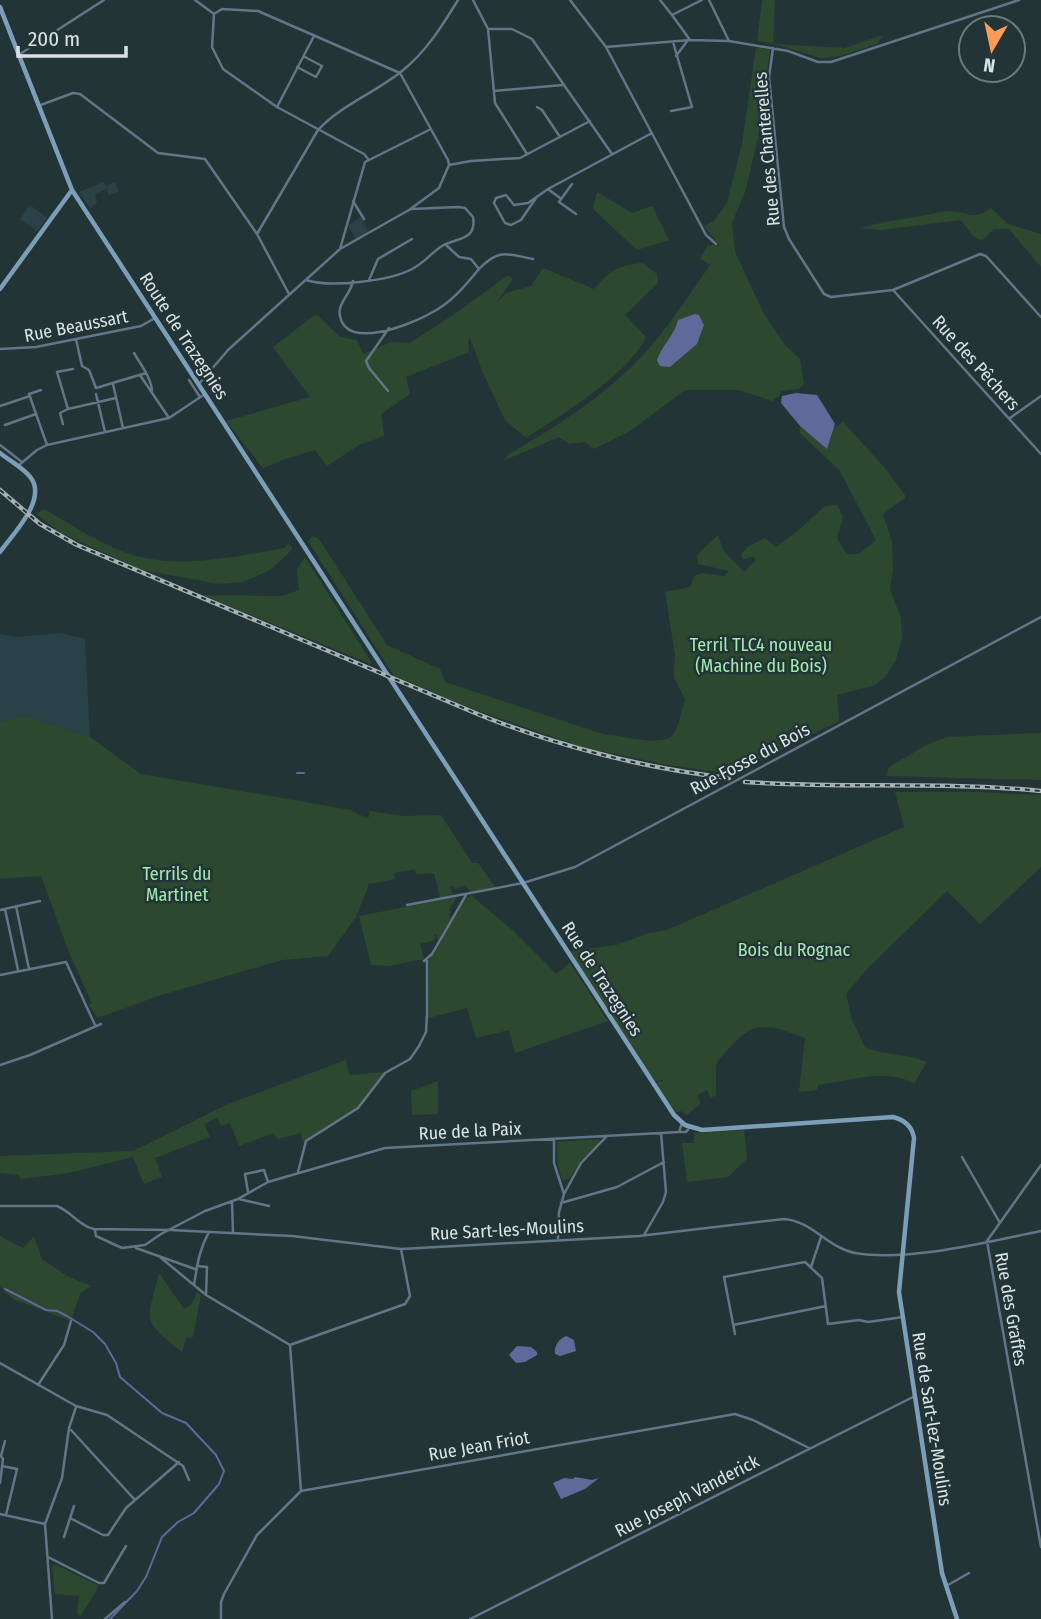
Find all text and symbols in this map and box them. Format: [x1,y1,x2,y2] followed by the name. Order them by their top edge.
[18,14,126,58] scale bar
[957,14,1027,84] north arrow
[28,26,80,52] text: 200 m
[982,53,997,78] text: N
[749,71,785,227] street label: Rue des Chanterelles
[135,268,233,404] street label: Route de Trazegnies
[22,305,130,347] street label: Rue Beaussart
[928,311,1025,415] street label: Rue des Pêchers
[690,634,832,677] park label: Terril TLC4 nouveau (Machine du Bois)
[686,718,814,800] street label: Rue Fosse du Bois
[142,863,212,906] park label: Terrils du Martinet
[557,917,647,1041] street label: Rue de Trazegnies
[738,939,851,961] park label: Bois du Rognac
[418,1117,522,1145] street label: Rue de la Paix
[430,1215,585,1245] street label: Rue Sart-les-Moulins
[990,1250,1032,1368] street label: Rue des Graffes
[907,1331,957,1508] street label: Rue de Sart-lez-Moulins
[427,1426,531,1466] street label: Rue Jean Friot
[611,1450,763,1542] street label: Rue Joseph Vanderick

